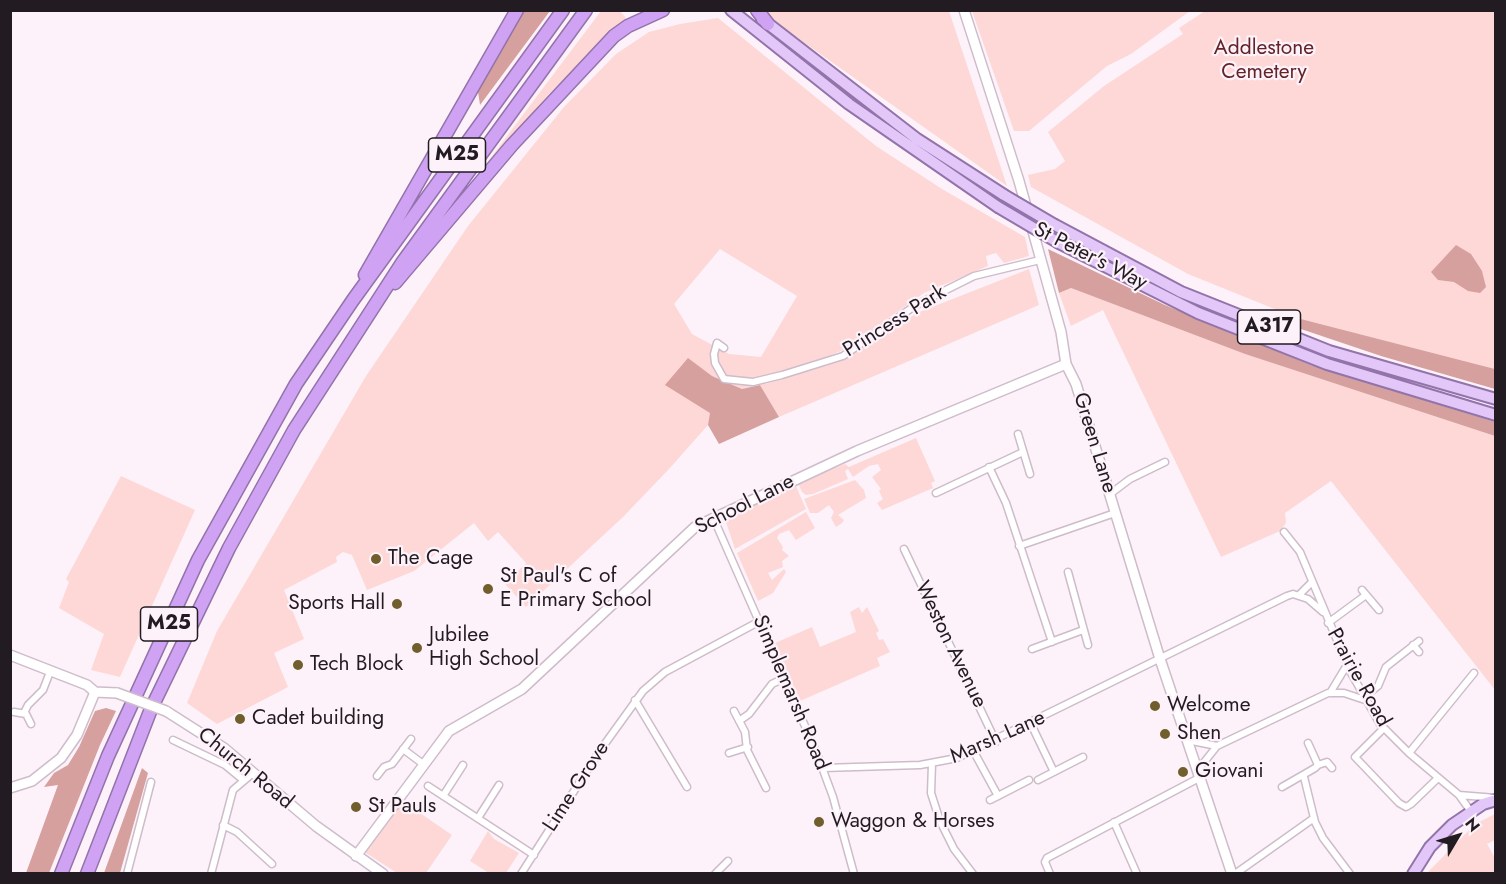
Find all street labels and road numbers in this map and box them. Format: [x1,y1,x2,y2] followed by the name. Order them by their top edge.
[428,138,486,172] road number: M25
[1029,218,1151,296] street label: St Peter's Way
[839,281,951,363] street label: Princess Park
[1238,310,1300,344] road number: A317
[1067,390,1121,496] street label: Green Lane
[691,469,799,541] street label: School Lane
[909,578,991,712] street label: Weston Avenue
[140,607,198,641] road number: M25
[746,612,834,774] street label: Simplemarsh Road
[1321,624,1395,732] street label: Prairie Road
[947,706,1049,770] street label: Marsh Lane
[192,723,298,815] street label: Church Road
[539,737,615,837] street label: Lime Grove

